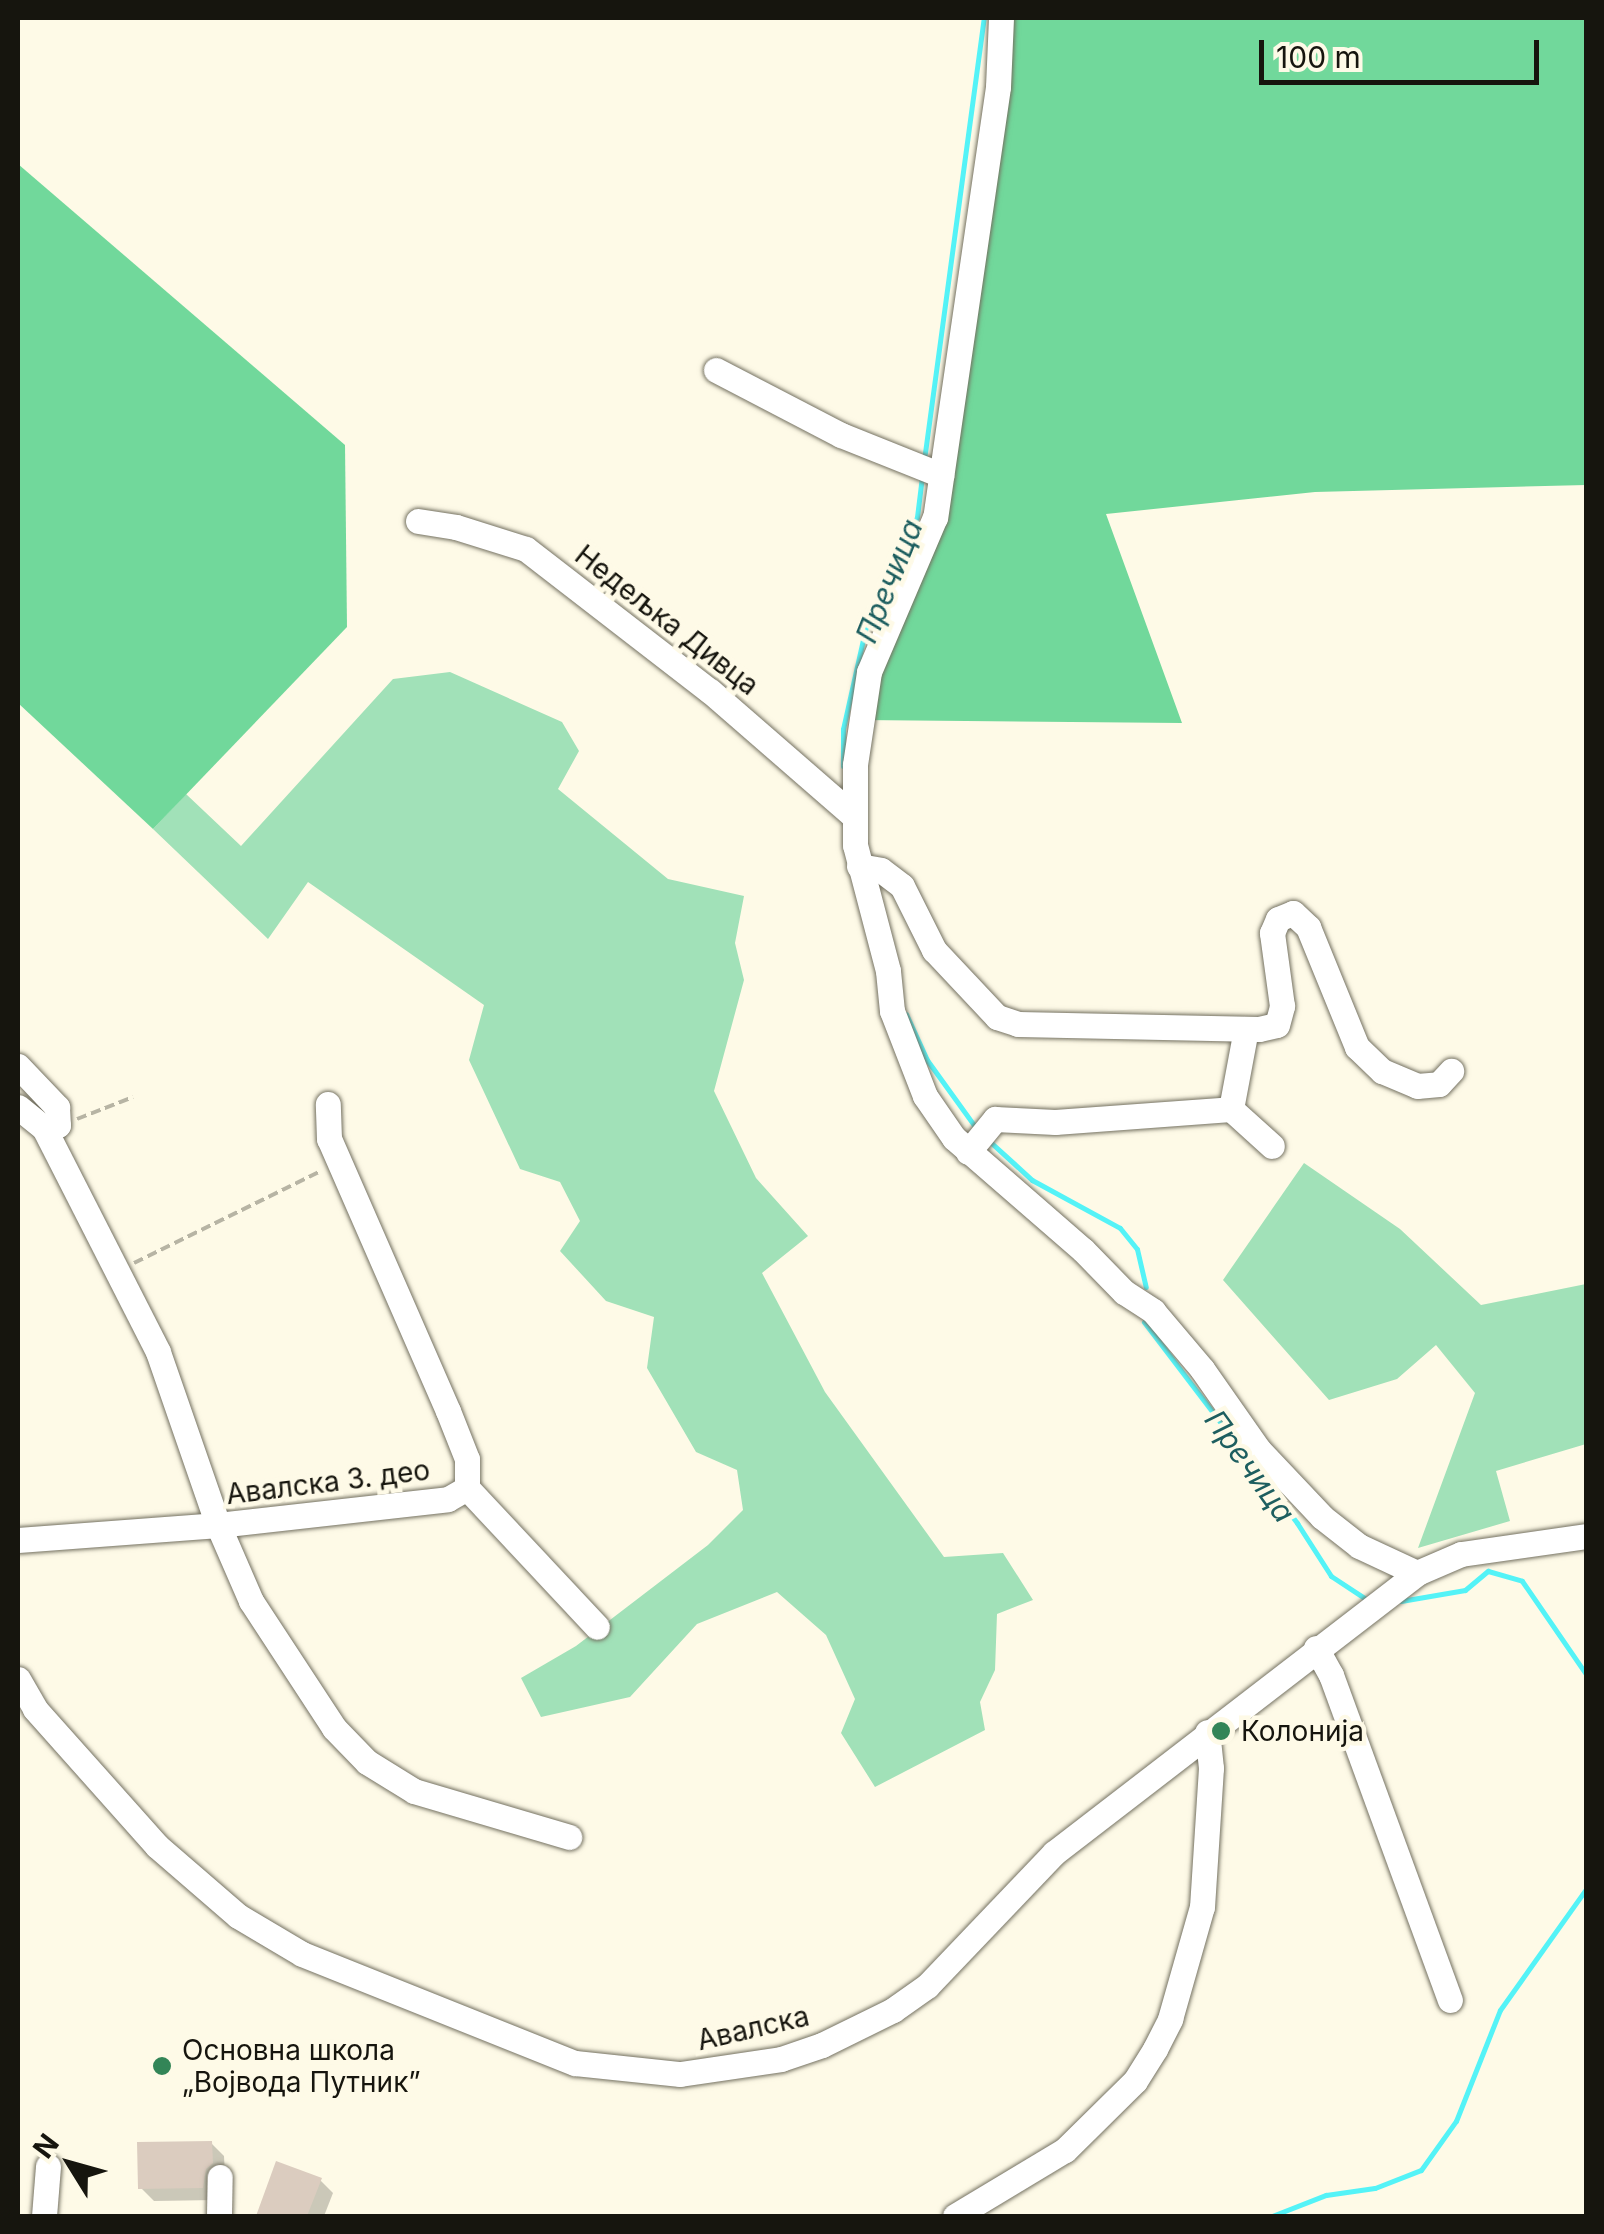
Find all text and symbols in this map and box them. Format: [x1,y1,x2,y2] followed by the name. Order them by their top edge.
[1264,20,1544,82] scale bar
[1276,39,1361,75] text: 100 m
[848,514,930,648] water label: Пречица
[569,538,765,702] street label: Недељка Дивца
[1197,1403,1303,1529] water label: Пречица
[224,1453,432,1511] street label: Авалска 3. део
[1241,1714,1364,1748] place label: Колонија
[1210,1720,1232,1742] marker: Колонија
[694,1999,812,2057] street label: Авалска
[182,2033,421,2099] place label: Основна школа „Војвода Путник”
[151,2055,173,2077] marker: Основна школа „Војвода Путник”
[20,2114,120,2214] north arrow
[26,2127,66,2165] text: N

